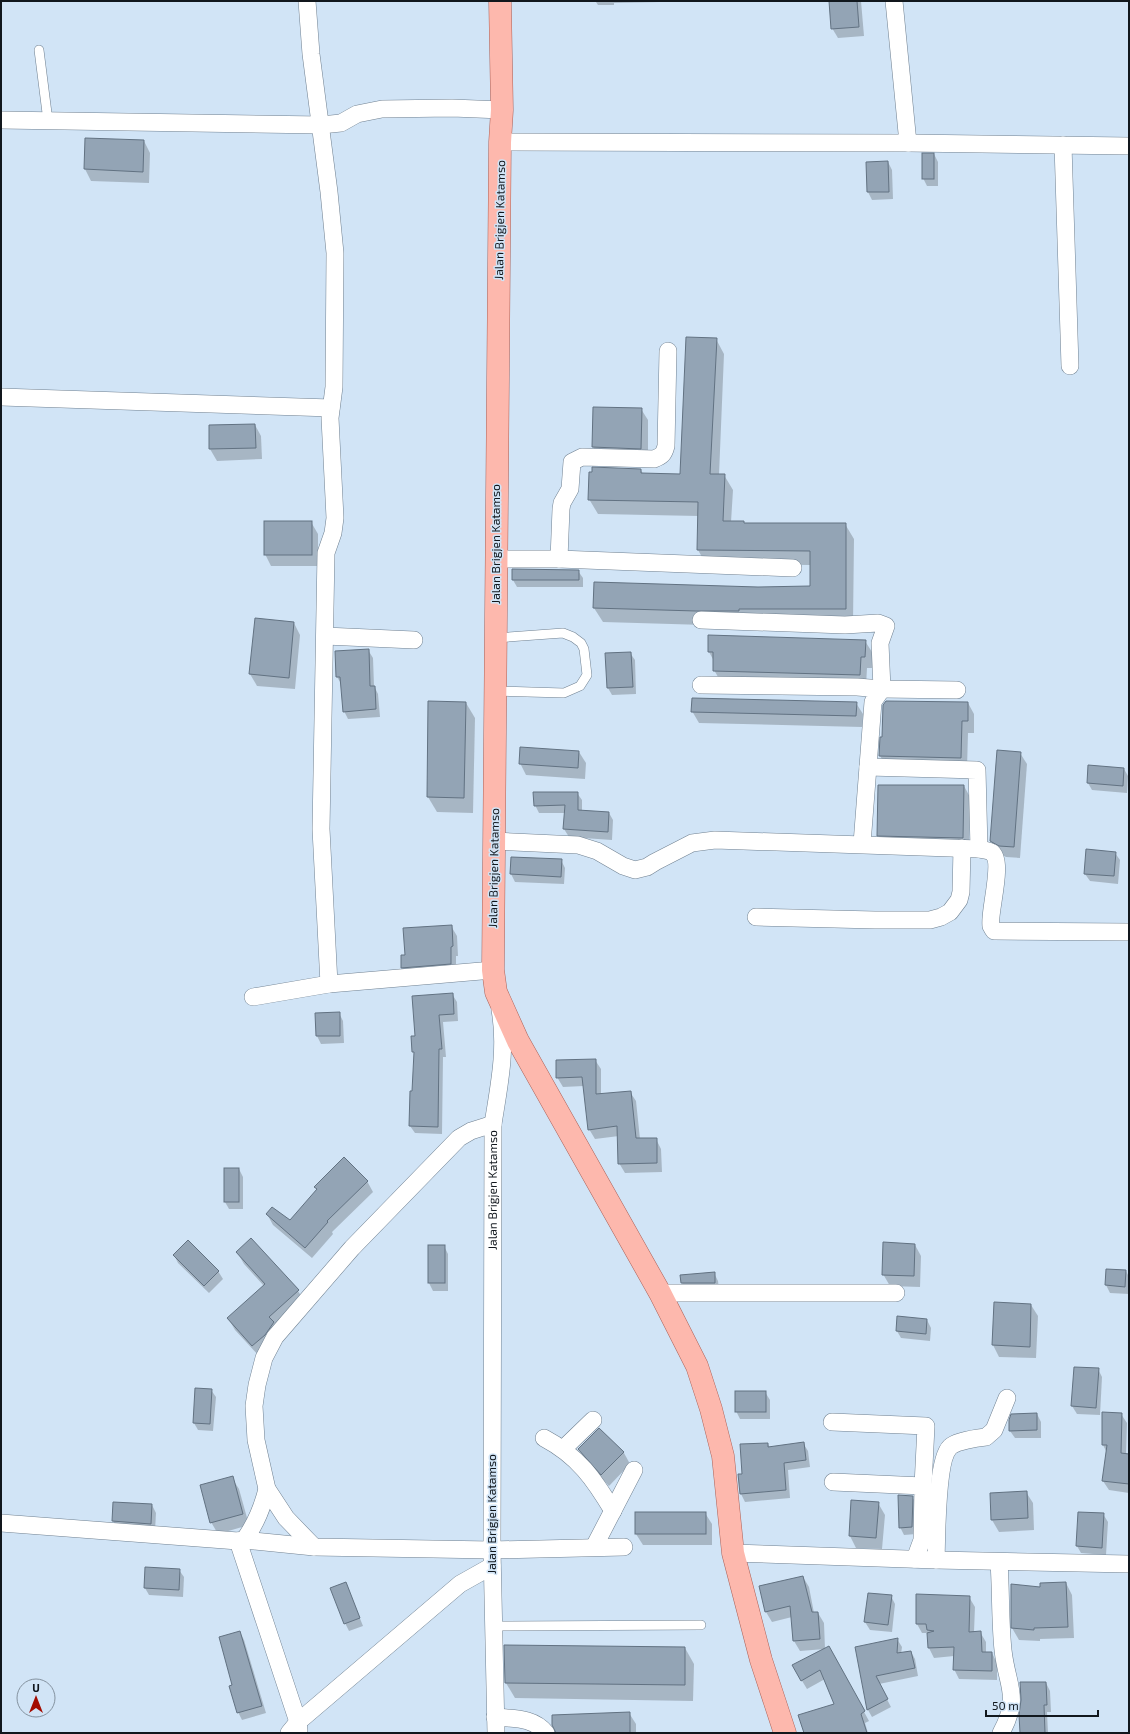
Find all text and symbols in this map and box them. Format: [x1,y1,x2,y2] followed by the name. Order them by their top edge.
[491,160,508,280] street label: Jalan Brigjen Katamso
[488,484,503,604] street label: Jalan Brigjen Katamso
[485,808,502,928] street label: Jalan Brigjen Katamso
[485,1130,500,1250] street label: Jalan Brigjen Katamso
[484,1454,499,1574] street label: Jalan Brigjen Katamso
[16,1678,56,1718] north arrow
[32,1681,40,1694] text: U
[986,1692,1098,1718] scale bar
[992,1698,1019,1712] text: 50 m

